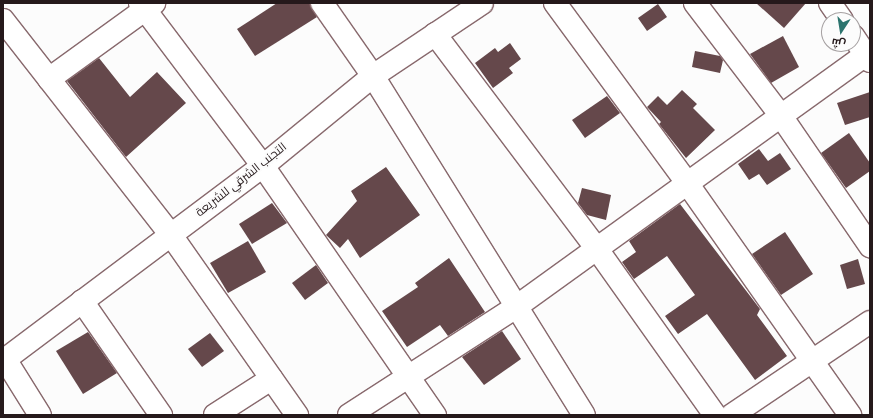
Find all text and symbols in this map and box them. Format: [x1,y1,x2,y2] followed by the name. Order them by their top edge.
[821,12,861,52] north arrow
[830,34,847,51] text: ش
[194,141,290,221] street label: التجنب الشرقي للشريعة

